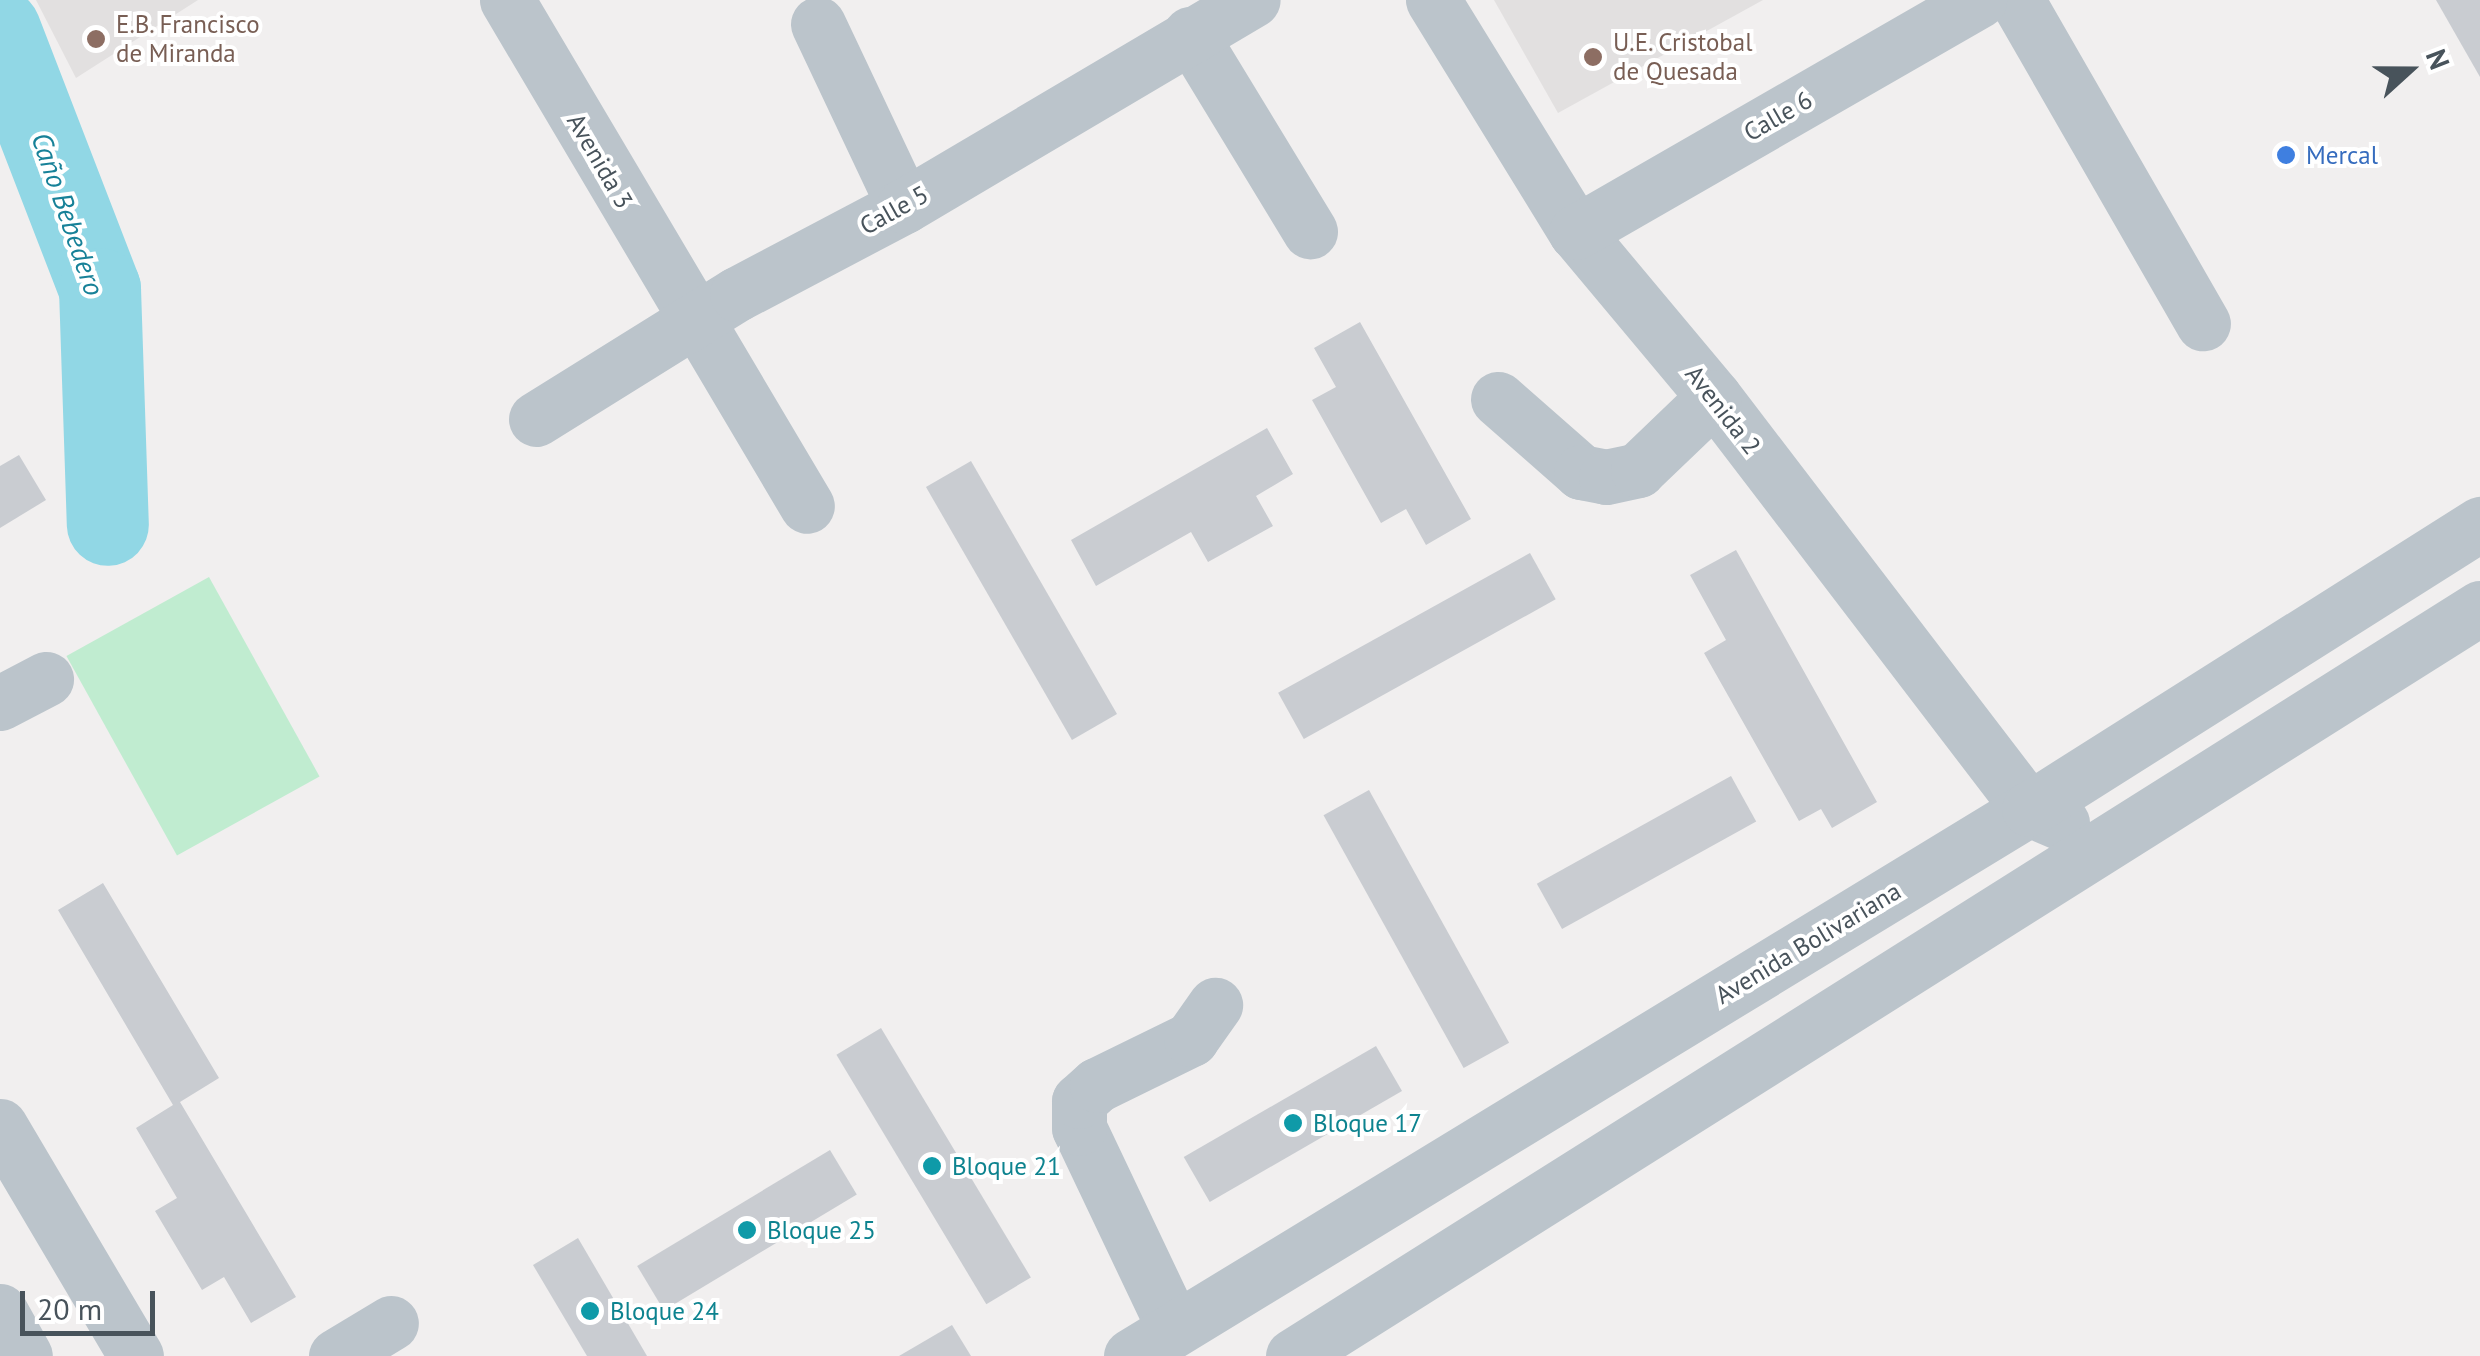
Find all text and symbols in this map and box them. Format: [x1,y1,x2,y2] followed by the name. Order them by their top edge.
[116,10,261,69] place label: E.B. Francisco de Miranda
[2360,20,2460,120] north arrow
[85,28,107,50] marker: E.B. Francisco de Miranda
[1613,28,1754,87] place label: U.E. Cristobal de Quesada
[2418,44,2459,74] text: N
[1582,46,1604,68] marker: U.E. Cristobal de Quesada
[1739,85,1817,147] street label: Calle 6
[561,108,639,214] street label: Avenida 3
[24,128,112,300] water label: Caño Bebedero
[2306,140,2378,170] place label: Mercal
[2275,144,2297,166] marker: Mercal
[854,179,934,241] street label: Calle 5
[1679,359,1767,461] street label: Avenida 2
[1710,876,1906,1010] street label: Avenida Bolivariana
[1313,1108,1422,1138] place label: Bloque 17
[1282,1112,1304,1134] marker: Bloque 17
[952,1151,1061,1181] place label: Bloque 21
[921,1155,943,1177] marker: Bloque 21
[767,1215,876,1245] place label: Bloque 25
[736,1219,758,1241] marker: Bloque 25
[25,1271,160,1333] scale bar
[37,1289,102,1328] text: 20 m
[610,1296,719,1326] place label: Bloque 24
[579,1300,601,1322] marker: Bloque 24

